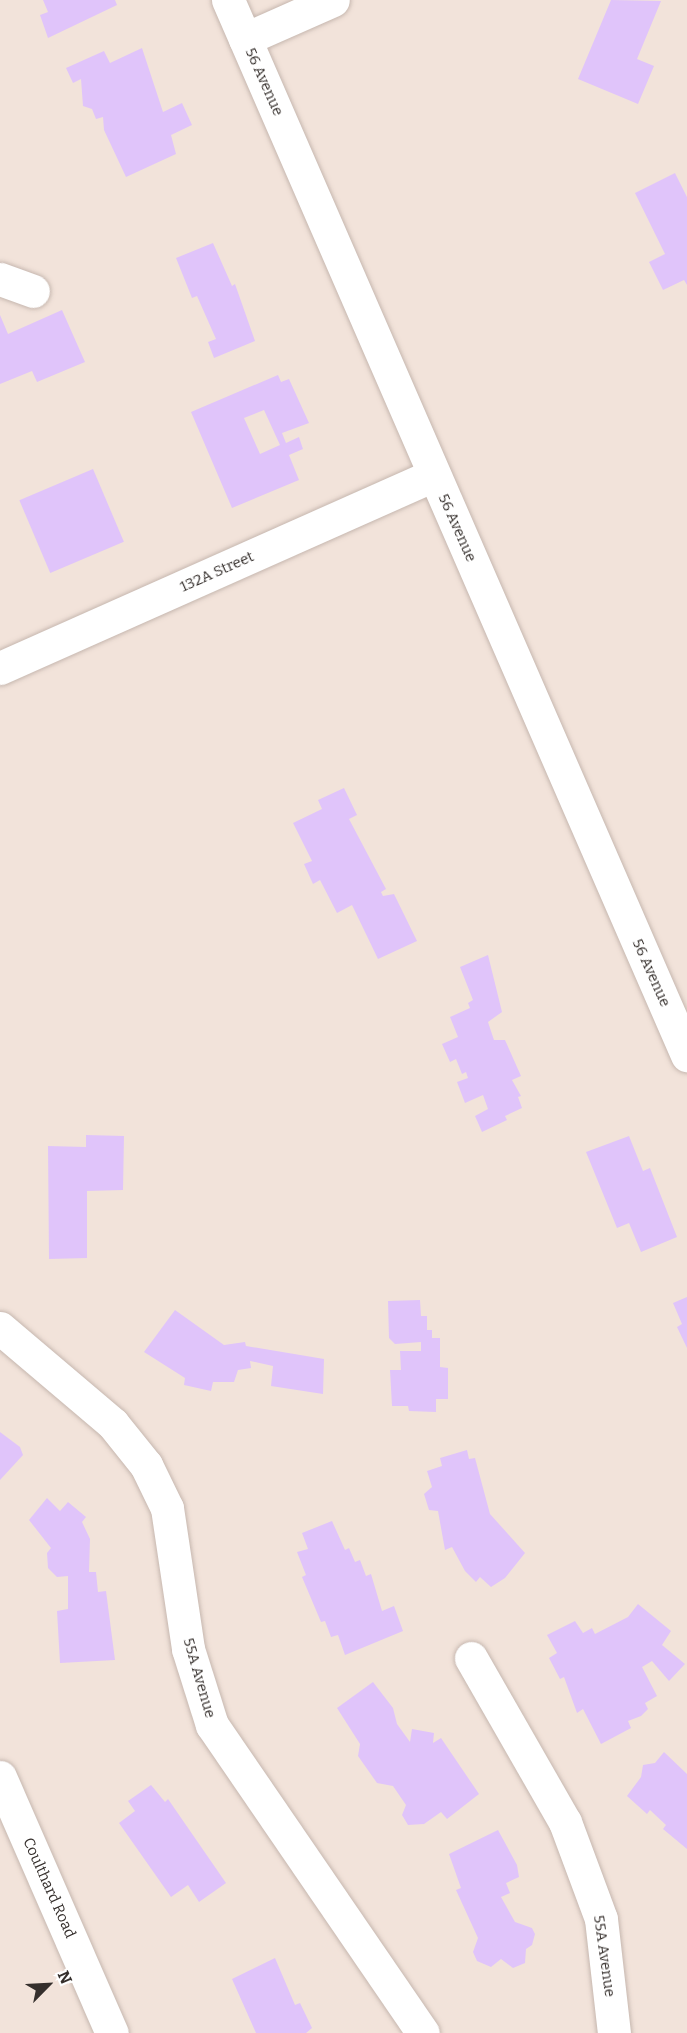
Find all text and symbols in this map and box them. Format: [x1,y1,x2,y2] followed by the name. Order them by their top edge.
[241,45,287,119] street label: 56 Avenue
[434,491,480,565] street label: 56 Avenue
[177,548,257,596] street label: 132A Street
[628,936,674,1010] street label: 56 Avenue
[179,1636,219,1720] street label: 55A Avenue
[19,1835,79,1941] street label: Coulthard Road
[589,1914,619,1998] street label: 55A Avenue
[18,1955,78,2015] north arrow
[54,1968,76,1987] text: N

